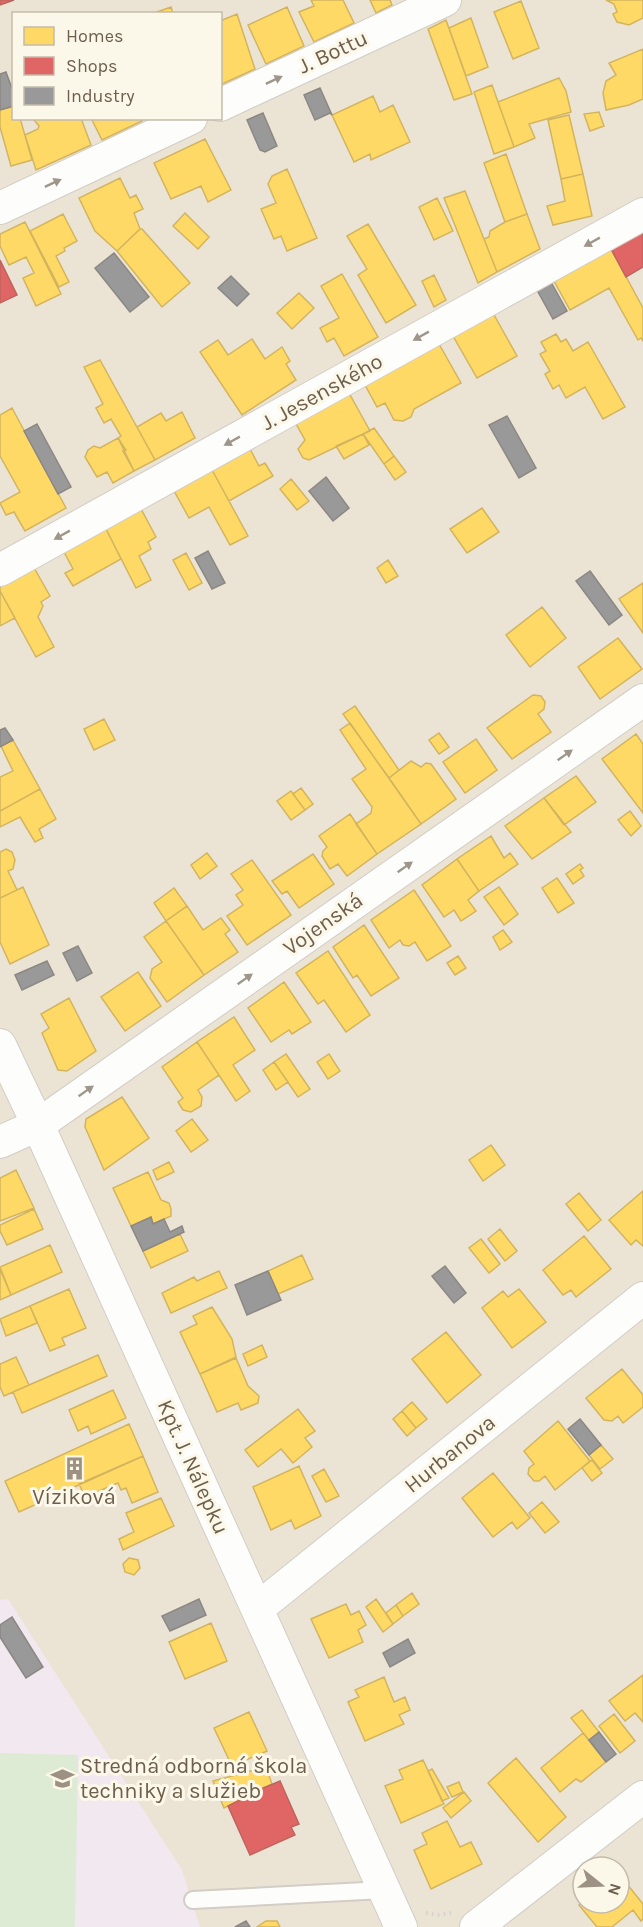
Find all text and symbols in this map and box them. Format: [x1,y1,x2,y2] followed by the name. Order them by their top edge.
[12,12,222,120] legend
[66,25,123,47] text: Homes
[294,25,372,79] street label: J. Bottu
[66,55,118,77] text: Shops
[265,76,282,85] one-way arrow
[66,85,135,107] text: Industry
[44,178,62,188] one-way arrow
[583,237,600,247] one-way arrow
[412,331,429,341] one-way arrow
[257,348,387,436] street label: J. Jesenského
[223,436,240,446] one-way arrow
[54,530,70,541] one-way arrow
[556,749,572,761] one-way arrow
[397,861,413,873] one-way arrow
[278,887,368,961] street label: Vojenská
[237,973,253,985] one-way arrow
[77,1085,93,1097] one-way arrow
[152,1396,234,1538] street label: Kpt. J. Nálepku
[399,1409,501,1499] street label: Hurbanova
[61,1455,87,1481] building icon: Víziková
[32,1484,116,1510] place label: Víziková
[80,1753,307,1804] place label: Stredná odborná škola techniky a služieb
[49,1766,75,1792] school or university icon: Stredná odborná škola techniky a služieb
[571,1855,631,1915] north arrow
[604,1881,626,1898] text: N

